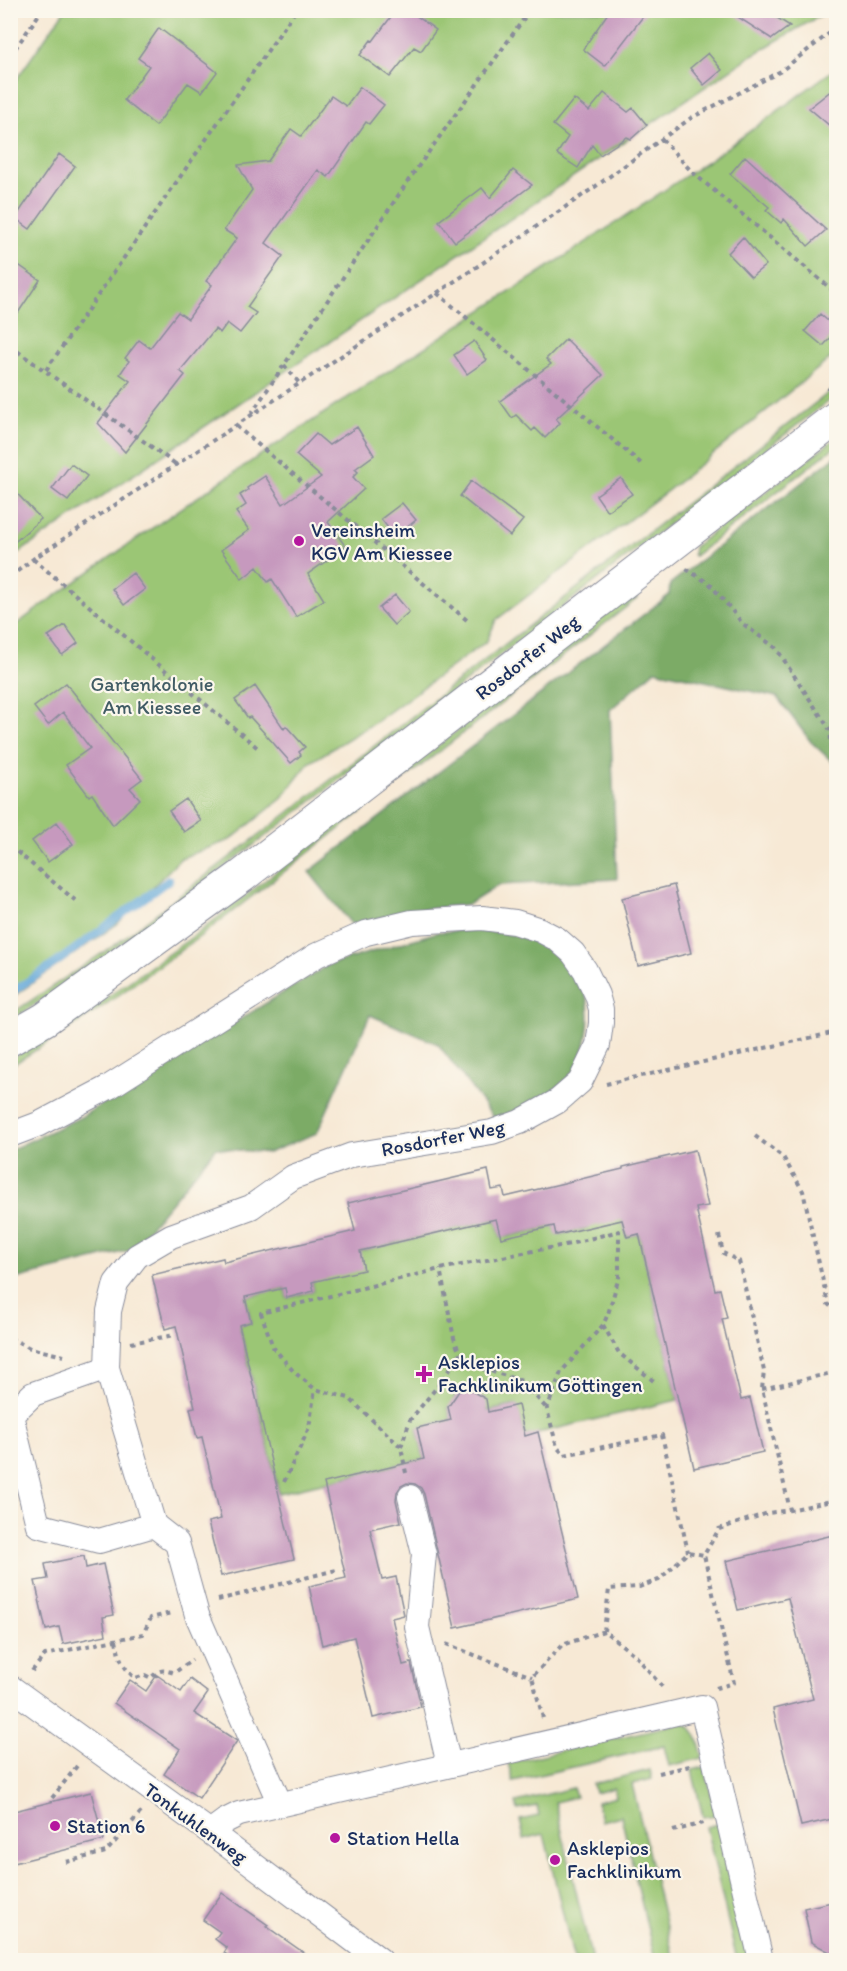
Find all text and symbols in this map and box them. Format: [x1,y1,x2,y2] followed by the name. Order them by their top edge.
[311,518,452,565] place label: Vereinsheim KGV Am Kiessee
[292,534,306,548] marker: Vereinsheim KGV Am Kiessee
[470,608,584,705] street label: Rosdorfer Weg
[91,672,213,719] park label: Gartenkolonie Am Kiessee
[379,1114,508,1162] street label: Rosdorfer Weg
[438,1350,642,1397] place label: Asklepios Fachklinikum Göttingen
[415,1365,433,1383] marker: Asklepios Fachklinikum Göttingen
[140,1777,253,1869] street label: Tonkuhlenweg
[67,1814,145,1838] place label: Station 6
[48,1819,62,1833] marker: Station 6
[347,1826,459,1850] place label: Station Hella
[328,1831,342,1845] marker: Station Hella
[567,1836,682,1883] place label: Asklepios Fachklinikum
[548,1853,562,1867] marker: Asklepios Fachklinikum

